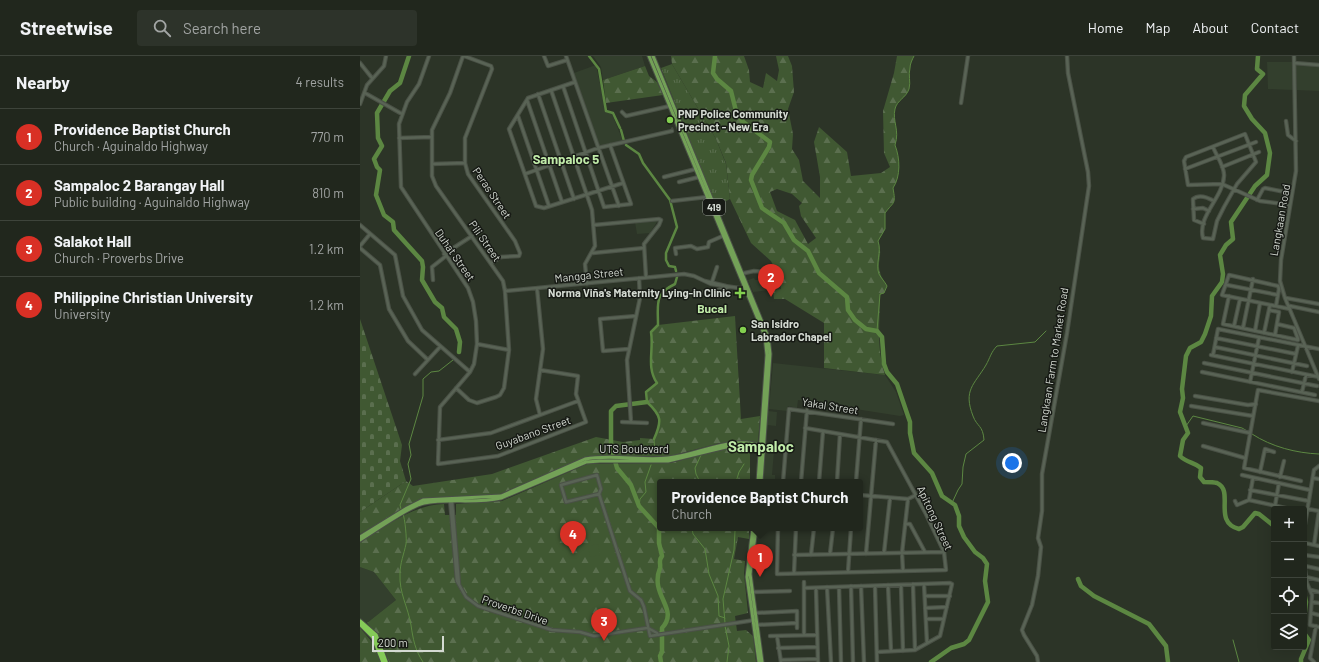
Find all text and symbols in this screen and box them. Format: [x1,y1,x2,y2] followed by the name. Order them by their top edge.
[137,10,417,46] search box
[20,16,113,39] text: Streetwise
[151,17,173,39] icon: search
[183,19,261,37] text: Search here
[1088,19,1124,36] text: Home
[1146,19,1170,36] text: Map
[1192,19,1229,36] text: About
[1251,19,1299,36] text: Contact
[16,72,70,92] text: Nearby
[296,74,344,90] text: 4 results
[678,107,789,133] place label: PNP Police Community Precinct - New Era
[665,115,675,125] marker: PNP Police Community Precinct - New Era
[54,120,231,138] text: Providence Baptist Church
[27,129,31,145] text: 1
[311,129,344,145] text: 770 m
[54,138,208,154] text: Church · Aguinaldo Highway
[533,151,599,167] district label: Sampaloc 5
[470,164,514,221] street label: Peras Street
[54,176,224,194] text: Sampaloc 2 Barangay Hall
[1267,183,1292,257] street label: Langkaan Road
[25,185,33,201] text: 2
[312,185,344,201] text: 810 m
[54,194,250,210] text: Public building · Aguinaldo Highway
[703,199,725,215] road number: 419
[467,218,504,264] street label: Pili Street
[433,226,478,283] street label: Duhat Street
[54,232,131,250] text: Salakot Hall
[25,241,33,257] text: 3
[309,241,344,257] text: 1.2 km
[54,250,184,266] text: Church · Proverbs Drive
[554,264,624,285] street label: Mangga Street
[758,264,784,297] pin: 2
[548,286,731,299] place label: Norma Viña's Maternity Lying-in Clinic
[734,287,746,299] marker: Norma Viña's Maternity Lying-in Clinic
[1035,287,1070,433] street label: Langkaan Farm to Market Road
[54,288,253,306] text: Philippine Christian University
[25,297,33,313] text: 4
[309,297,344,313] text: 1.2 km
[697,301,727,315] district label: Bucal
[54,306,111,322] text: University
[751,317,832,343] place label: San Isidro Labrador Chapel
[738,325,748,335] marker: San Isidro Labrador Chapel
[801,395,859,416] street label: Yakal Street
[494,413,572,452] street label: Guyabano Street
[728,437,794,455] district label: Sampaloc
[599,442,669,455] street label: UTS Boulevard
[1002,453,1022,473] your location
[657,479,863,531] popup
[915,484,956,552] street label: Apitong Street
[672,488,848,506] text: Providence Baptist Church
[672,506,712,522] text: Church
[1271,506,1307,650] map controls
[1271,506,1307,542] button: +
[560,521,586,554] pin: 4
[1271,542,1307,578] button: −
[747,544,773,577] pin: 1
[1271,578,1307,614] button: locate
[480,592,550,627] street label: Proverbs Drive
[591,608,617,641] pin: 3
[1271,614,1307,650] button: layers
[372,634,444,653] scale bar
[378,636,408,649] text: 200 m

